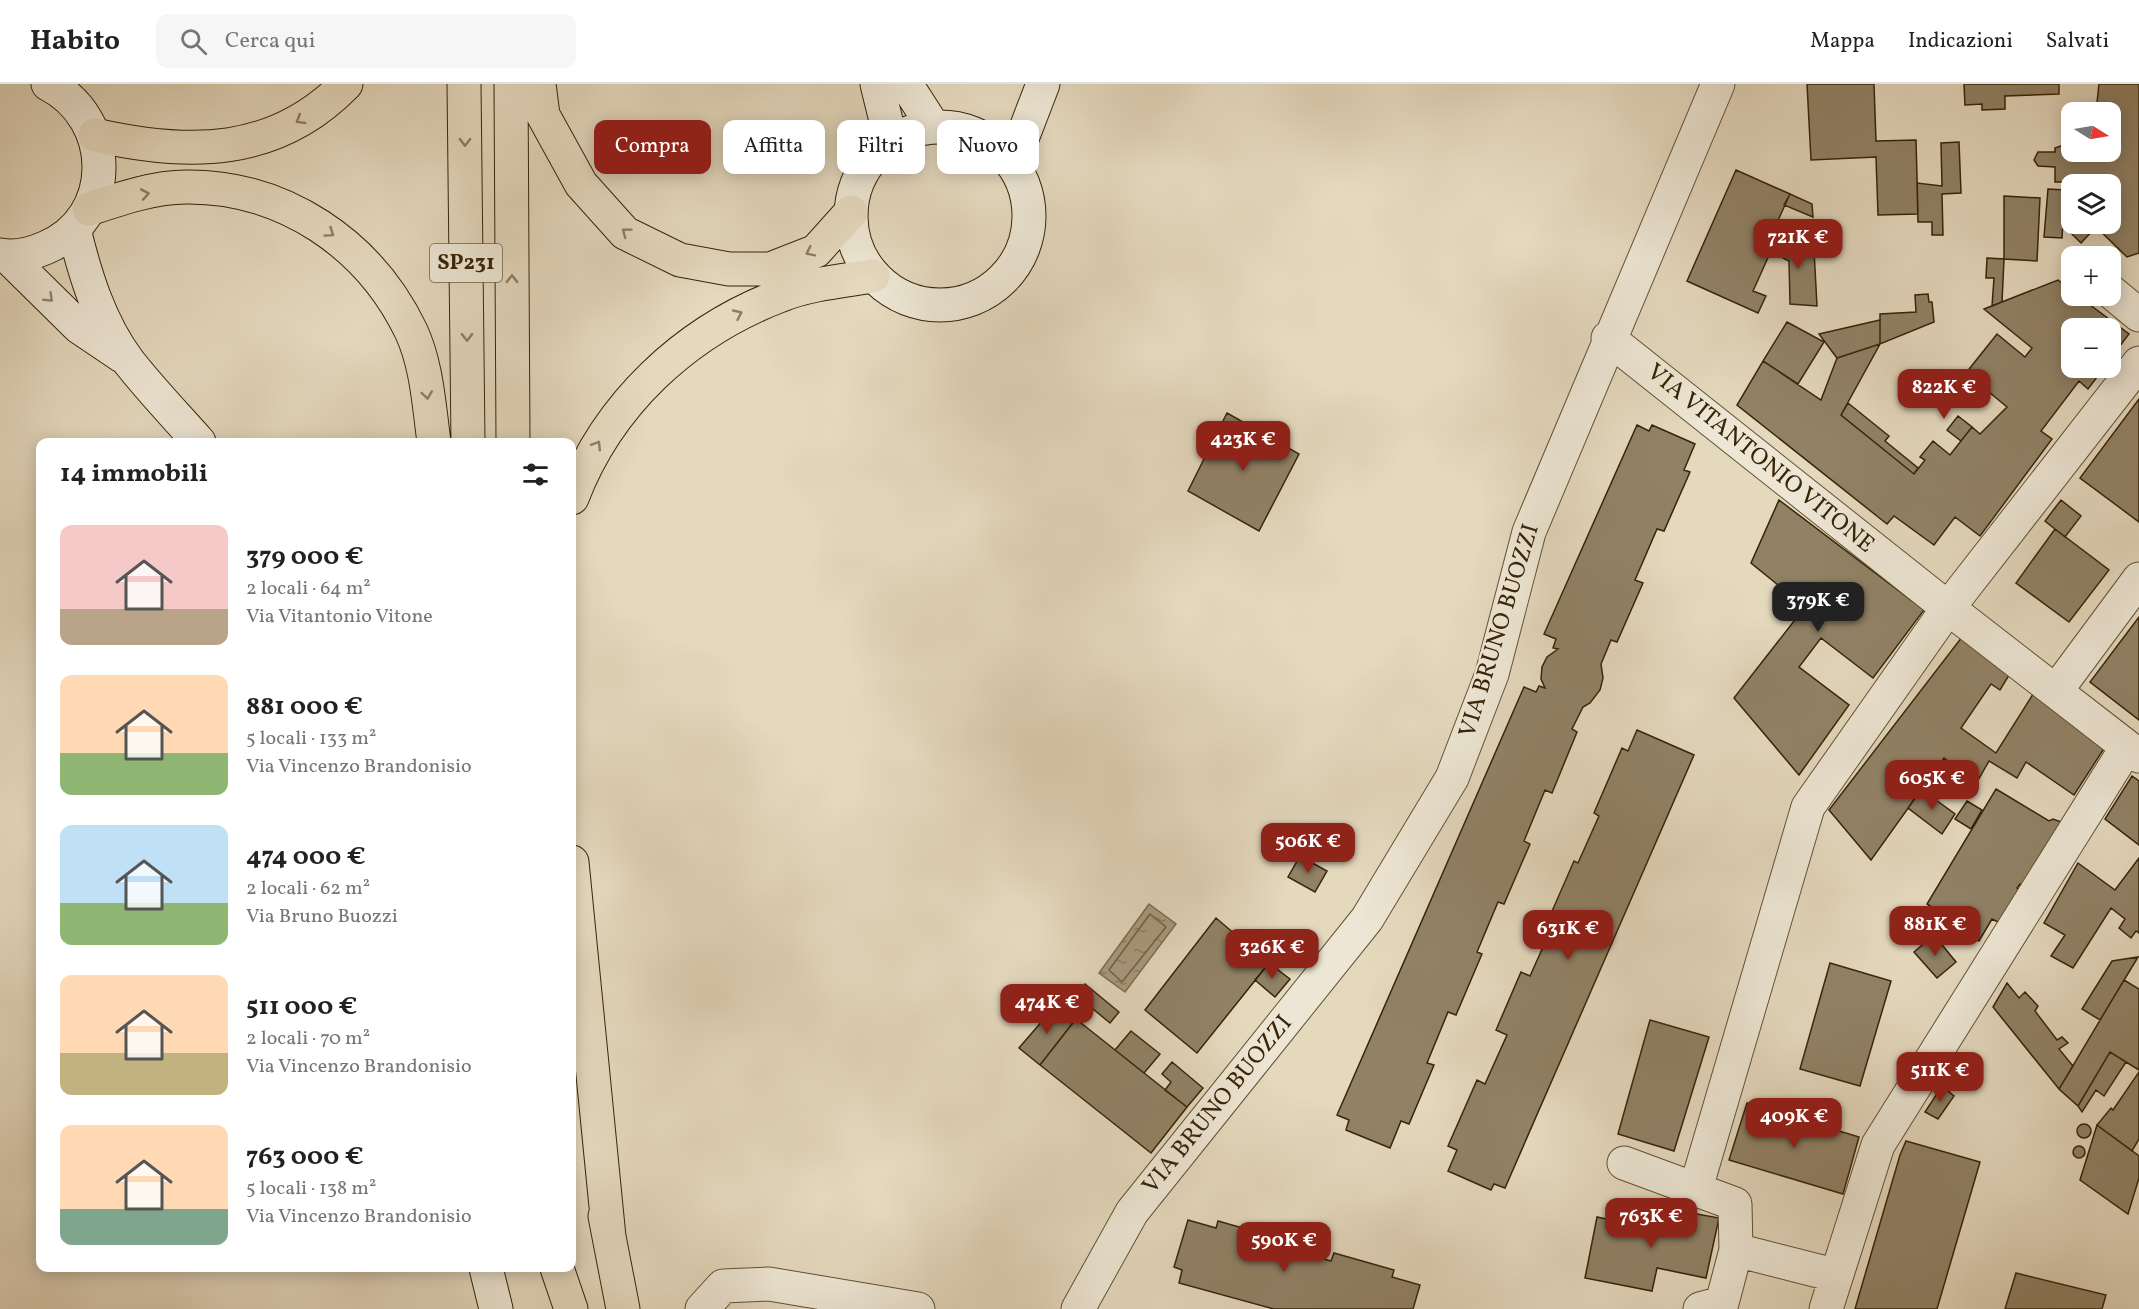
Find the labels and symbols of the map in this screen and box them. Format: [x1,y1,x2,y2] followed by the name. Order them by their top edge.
[2061,102,2121,162] north arrow
[296,112,306,124] one-way arrow
[459,138,471,147] one-way arrow
[141,188,150,200] one-way arrow
[1749,219,1847,270] pin: 721K €
[323,225,334,236] one-way arrow
[622,228,633,239] one-way arrow
[430,244,502,282] road number: SP231
[805,245,816,257] one-way arrow
[506,275,518,284] one-way arrow
[42,291,53,302] one-way arrow
[731,310,742,322] one-way arrow
[461,333,473,342] one-way arrow
[1639,356,1881,562] street label: VIA VITANTONIO VITONE
[1895,369,1993,420] pin: 822K €
[421,390,433,400] one-way arrow
[1194,421,1292,472] pin: 423K €
[589,441,600,452] one-way arrow
[1451,520,1549,742] street label: VIA BRUNO BUOZZI
[1769,582,1867,633] pin: 379K €
[1883,760,1981,811] pin: 605K €
[1259,823,1357,874] pin: 506K €
[1886,906,1984,957] pin: 881K €
[1519,910,1617,961] pin: 631K €
[1223,929,1321,980] pin: 326K €
[998,984,1096,1035] pin: 474K €
[1135,1008,1301,1202] street label: VIA BRUNO BUOZZI
[1891,1052,1989,1103] pin: 511K €
[1745,1098,1843,1149] pin: 409K €
[1602,1198,1700,1249] pin: 763K €
[1235,1222,1333,1273] pin: 590K €

